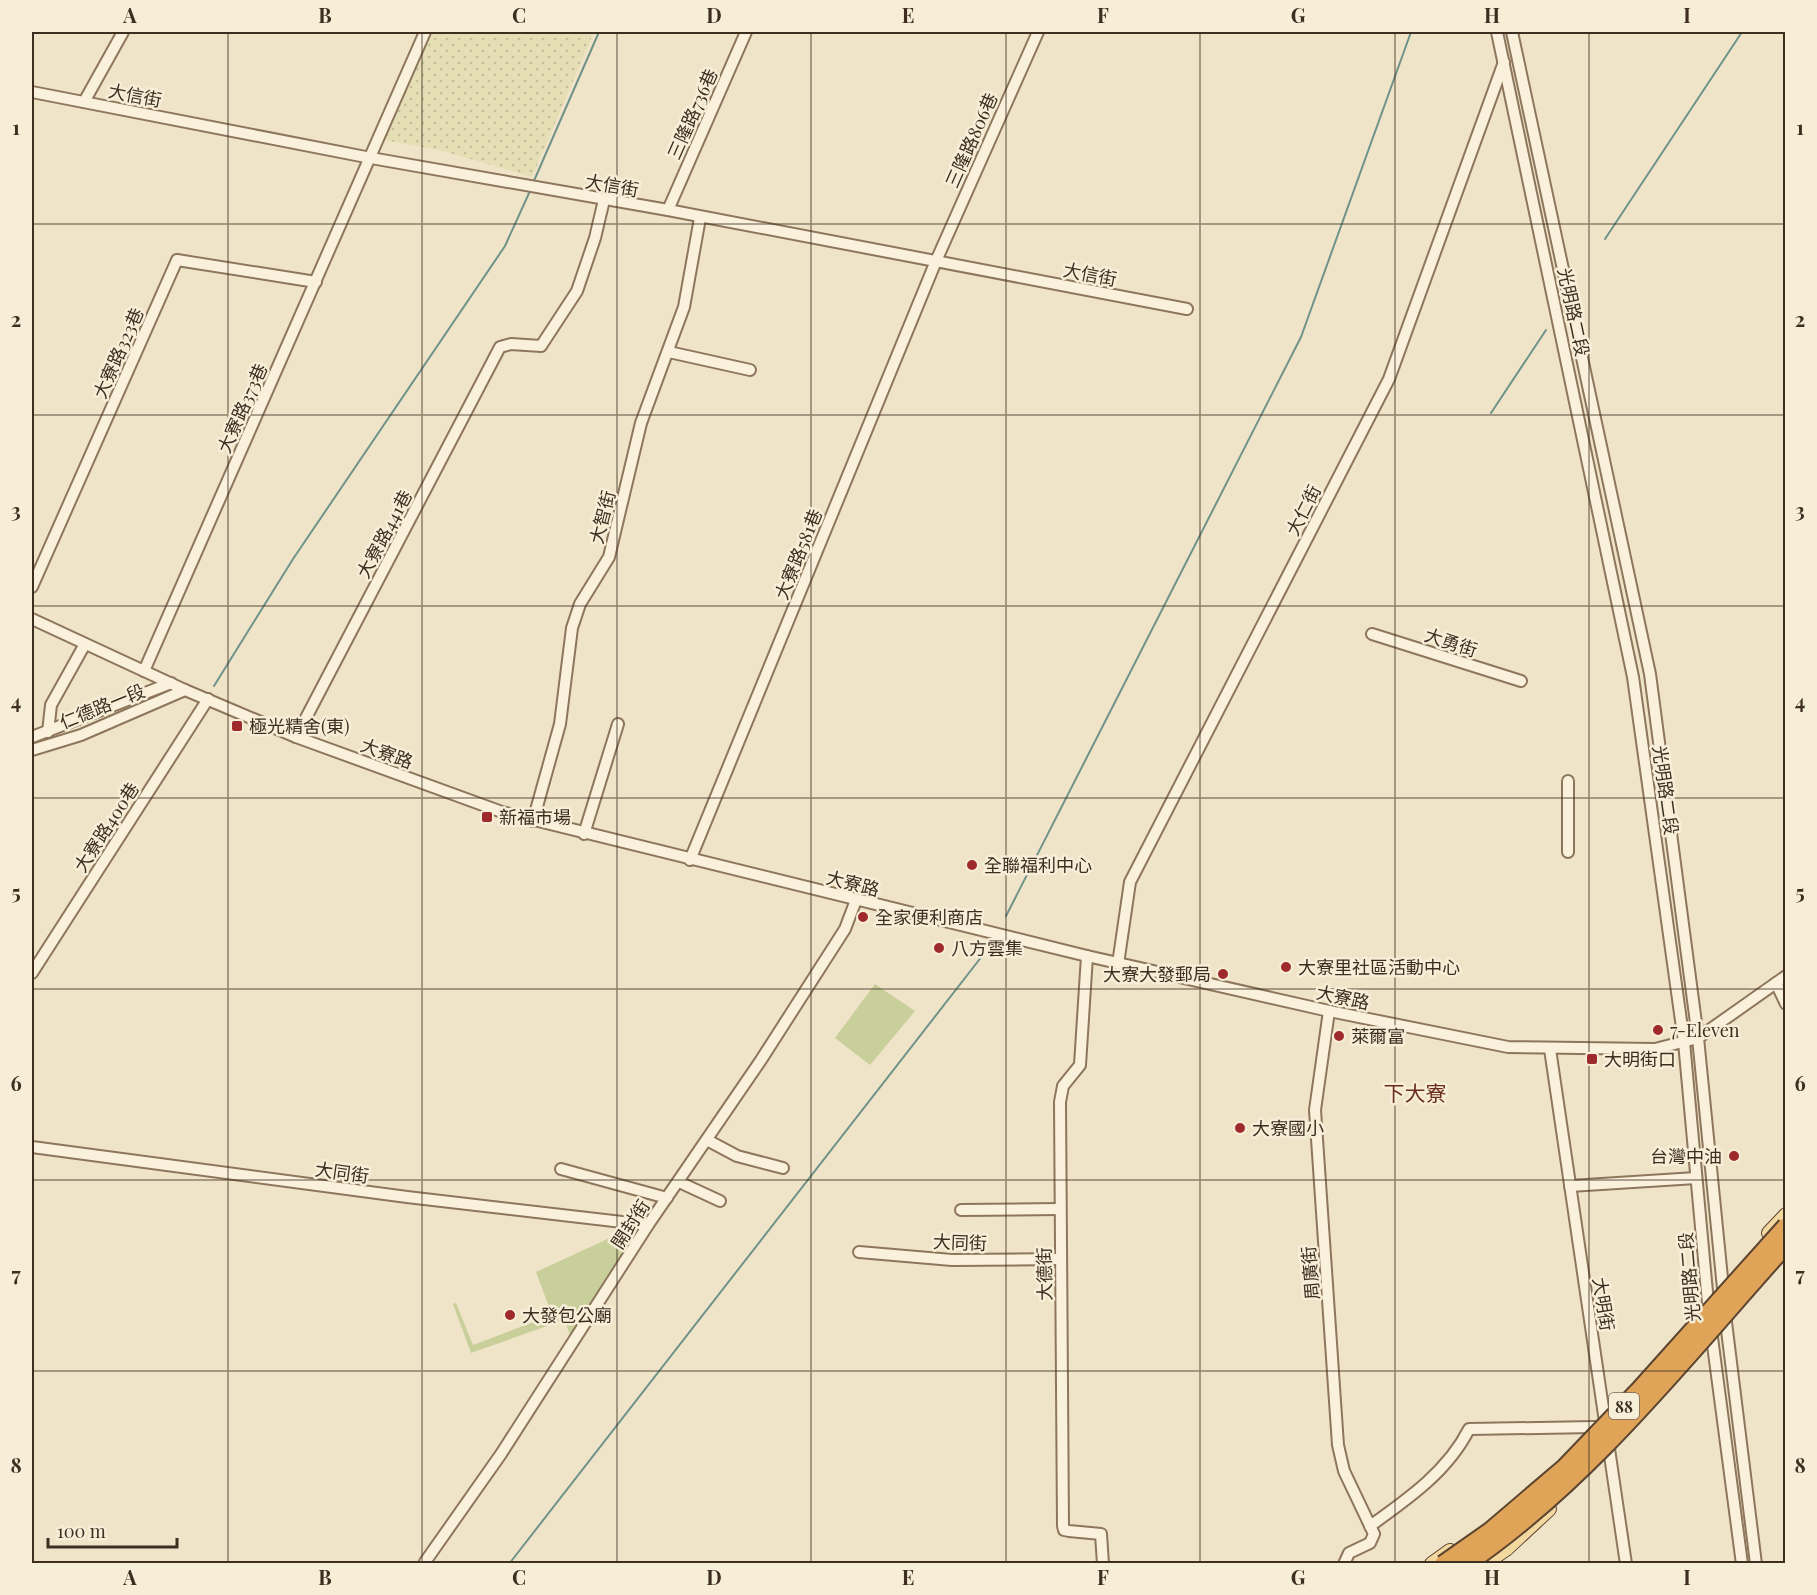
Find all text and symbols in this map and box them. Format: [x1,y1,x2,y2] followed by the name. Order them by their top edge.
[122,1,137,28] text: A
[318,1,332,28] text: B
[512,1,526,28] text: C
[706,1,722,28] text: D
[902,1,914,28] text: E
[1097,1,1109,28] text: F
[1291,1,1306,28] text: G
[1484,1,1500,28] text: H
[1683,1,1691,28] text: I
[661,65,723,163] street label: 三隆路736巷
[106,78,164,112] street label: 大信街
[939,89,1003,191] street label: 三隆路806巷
[12,113,20,140] text: 1
[1796,113,1804,140] text: 1
[583,168,641,202] street label: 大信街
[1061,257,1119,291] street label: 大信街
[1553,265,1595,359] street label: 光明路二段
[87,304,149,402] street label: 大寮路323巷
[11,305,21,332] text: 2
[1795,305,1805,332] text: 2
[212,359,272,457] street label: 大寮路373巷
[1280,480,1326,540] street label: 大仁街
[351,486,417,582] street label: 大寮路441巷
[584,488,620,546] street label: 大智街
[11,496,21,523] text: 3
[1795,496,1805,523] text: 3
[769,505,827,603] street label: 大寮路581巷
[1422,622,1480,662] street label: 大勇街
[56,678,148,734] street label: 仁德路一段
[11,687,21,714] text: 4
[1795,687,1805,714] text: 4
[249,714,350,738] place label: 極光精舍(東)
[230,719,244,733] marker: 極光精舍(東)
[358,732,416,774] street label: 大寮路
[1648,744,1684,836] street label: 光明路二段
[68,777,144,877] street label: 大寮路400巷
[499,805,571,829] place label: 新福市場
[480,810,494,824] marker: 新福市場
[984,853,1092,877] place label: 全聯福利中心
[965,858,979,872] marker: 全聯福利中心
[824,865,882,901] street label: 大寮路
[11,878,21,905] text: 5
[1795,878,1805,905] text: 5
[875,905,983,929] place label: 全家便利商店
[856,910,870,924] marker: 全家便利商店
[951,936,1023,960] place label: 八方雲集
[932,941,946,955] marker: 八方雲集
[1298,955,1460,979] place label: 大寮里社區活動中心
[1279,960,1293,974] marker: 大寮里社區活動中心
[1103,962,1211,986] place label: 大寮大發郵局
[1216,967,1230,981] marker: 大寮大發郵局
[1314,980,1372,1014] street label: 大寮路
[1670,1018,1740,1042] place label: 7-Eleven
[1651,1023,1665,1037] marker: 7-Eleven
[1351,1024,1405,1048] place label: 萊爾富
[1332,1029,1346,1043] marker: 萊爾富
[1604,1047,1676,1071] place label: 大明街口
[1585,1052,1599,1066] marker: 大明街口
[10,1069,22,1096] text: 6
[1794,1069,1806,1096] text: 6
[1384,1078,1447,1106] district label: 下大寮
[1252,1116,1324,1140] place label: 大寮國小
[1233,1121,1247,1135] marker: 大寮國小
[1650,1144,1722,1168] place label: 台灣中油
[1727,1149,1741,1163] marker: 台灣中油
[314,1156,370,1188] street label: 大同街
[605,1195,655,1253] street label: 開封街
[933,1229,987,1255] street label: 大同街
[1673,1231,1705,1323] street label: 光明路二段
[1296,1245,1324,1301] street label: 周廣街
[1032,1247,1056,1301] street label: 大德街
[11,1260,21,1287] text: 7
[1795,1260,1805,1287] text: 7
[1588,1275,1620,1333] street label: 大明街
[522,1303,612,1327] place label: 大發包公廟
[503,1308,517,1322] marker: 大發包公廟
[1609,1393,1639,1419] road number: 88
[10,1451,22,1478] text: 8
[1794,1451,1806,1478] text: 8
[48,1511,177,1549] scale bar
[57,1519,106,1543] text: 100 m
[122,1563,137,1590] text: A
[318,1563,332,1590] text: B
[512,1563,526,1590] text: C
[706,1563,722,1590] text: D
[902,1563,914,1590] text: E
[1097,1563,1109,1590] text: F
[1291,1563,1306,1590] text: G
[1484,1563,1500,1590] text: H
[1683,1563,1691,1590] text: I

